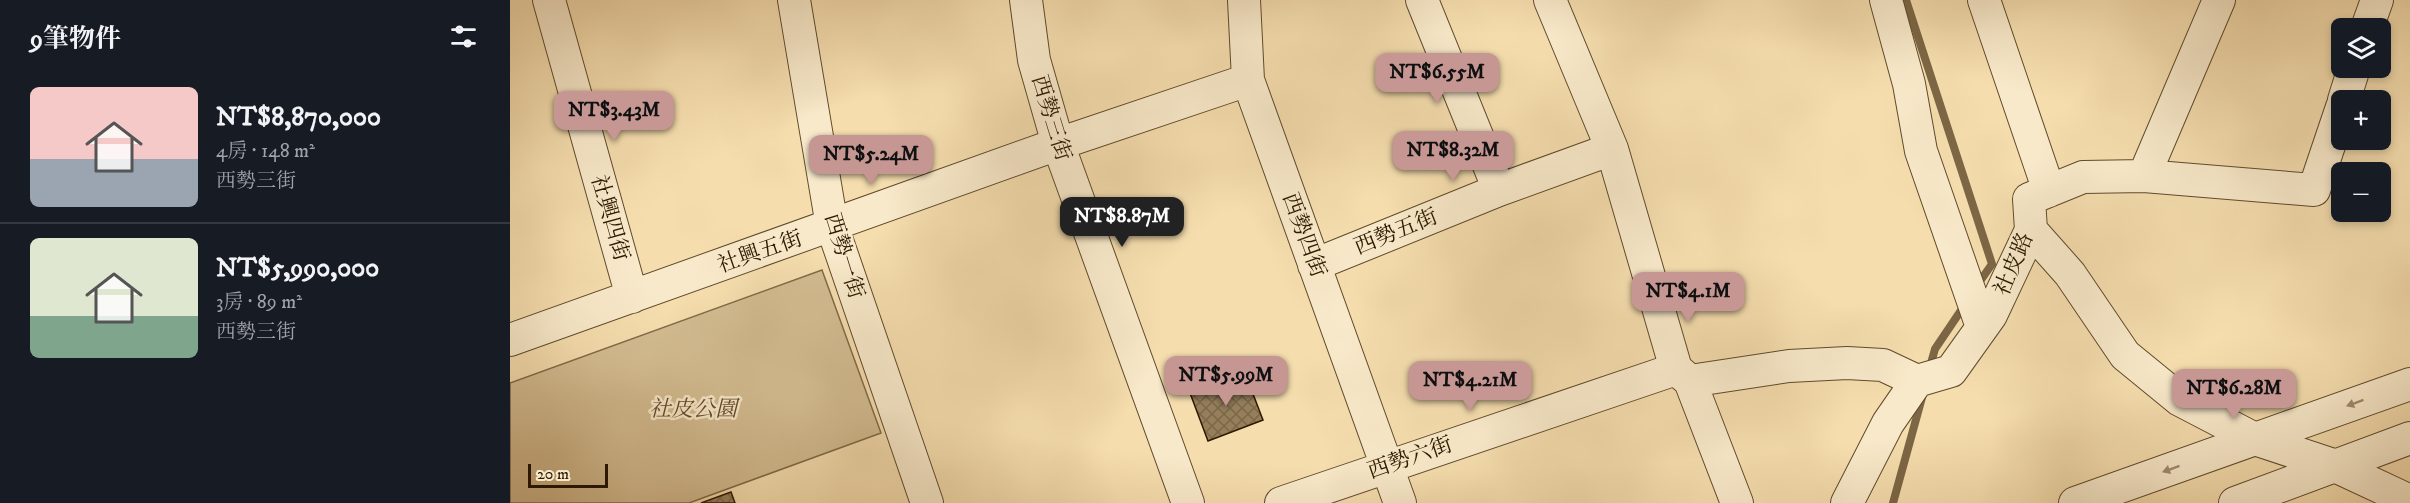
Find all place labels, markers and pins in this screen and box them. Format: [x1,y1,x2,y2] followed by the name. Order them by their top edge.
[1375,53,1499,104] pin: NT$6.55M
[552,91,676,142] pin: NT$3.43M
[1391,131,1515,182] pin: NT$8.32M
[809,135,933,186] pin: NT$5.24M
[1060,197,1184,248] pin: NT$8.87M
[1633,272,1743,323] pin: NT$4.1M
[1164,356,1288,407] pin: NT$5.99M
[1408,361,1532,412] pin: NT$4.21M
[2172,369,2296,420] pin: NT$6.28M

